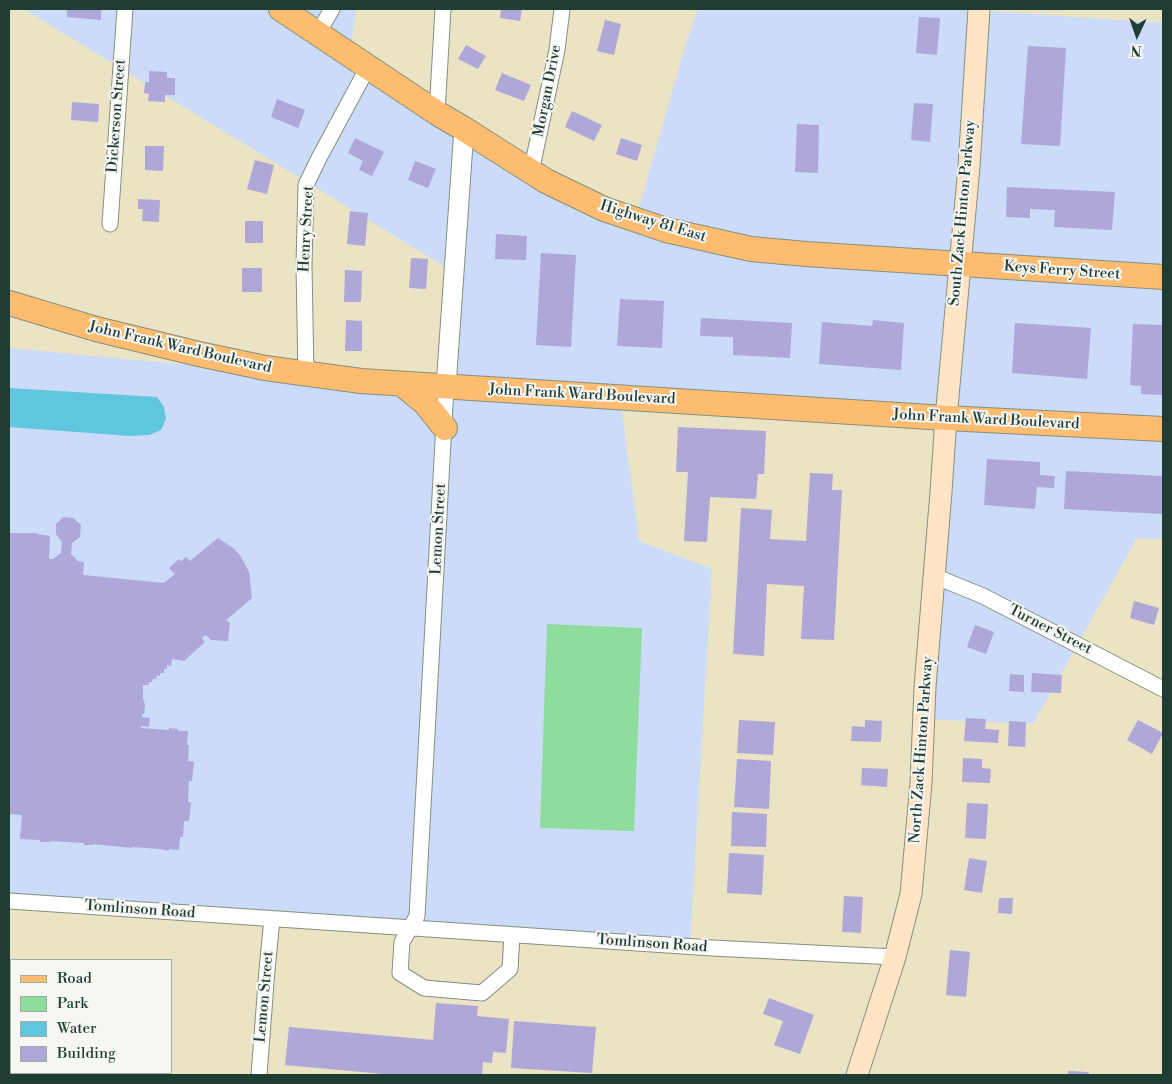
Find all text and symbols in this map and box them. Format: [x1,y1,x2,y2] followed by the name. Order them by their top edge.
[1112,10,1162,60] north arrow
[1130,41,1142,59] text: N
[530,43,566,139] street label: Morgan Drive
[104,59,130,173] street label: Dickerson Street
[946,119,980,307] street label: South Zack Hinton Parkway
[296,185,318,273] street label: Henry Street
[598,197,708,247] street label: Highway 81 East
[1003,258,1121,284] street label: Keys Ferry Street
[87,318,273,378] street label: John Frank Ward Boulevard
[488,381,676,409] street label: John Frank Ward Boulevard
[892,406,1080,434] street label: John Frank Ward Boulevard
[428,483,450,575] street label: Lemon Street
[1005,601,1095,659] street label: Turner Street
[906,656,938,844] street label: North Zack Hinton Parkway
[84,897,196,923] street label: Tomlinson Road
[596,931,708,957] street label: Tomlinson Road
[252,950,278,1044] street label: Lemon Street
[10,959,172,1074] legend
[57,969,92,988] text: Road
[57,994,88,1013] text: Park
[57,1019,96,1038] text: Water
[57,1044,116,1063] text: Building

